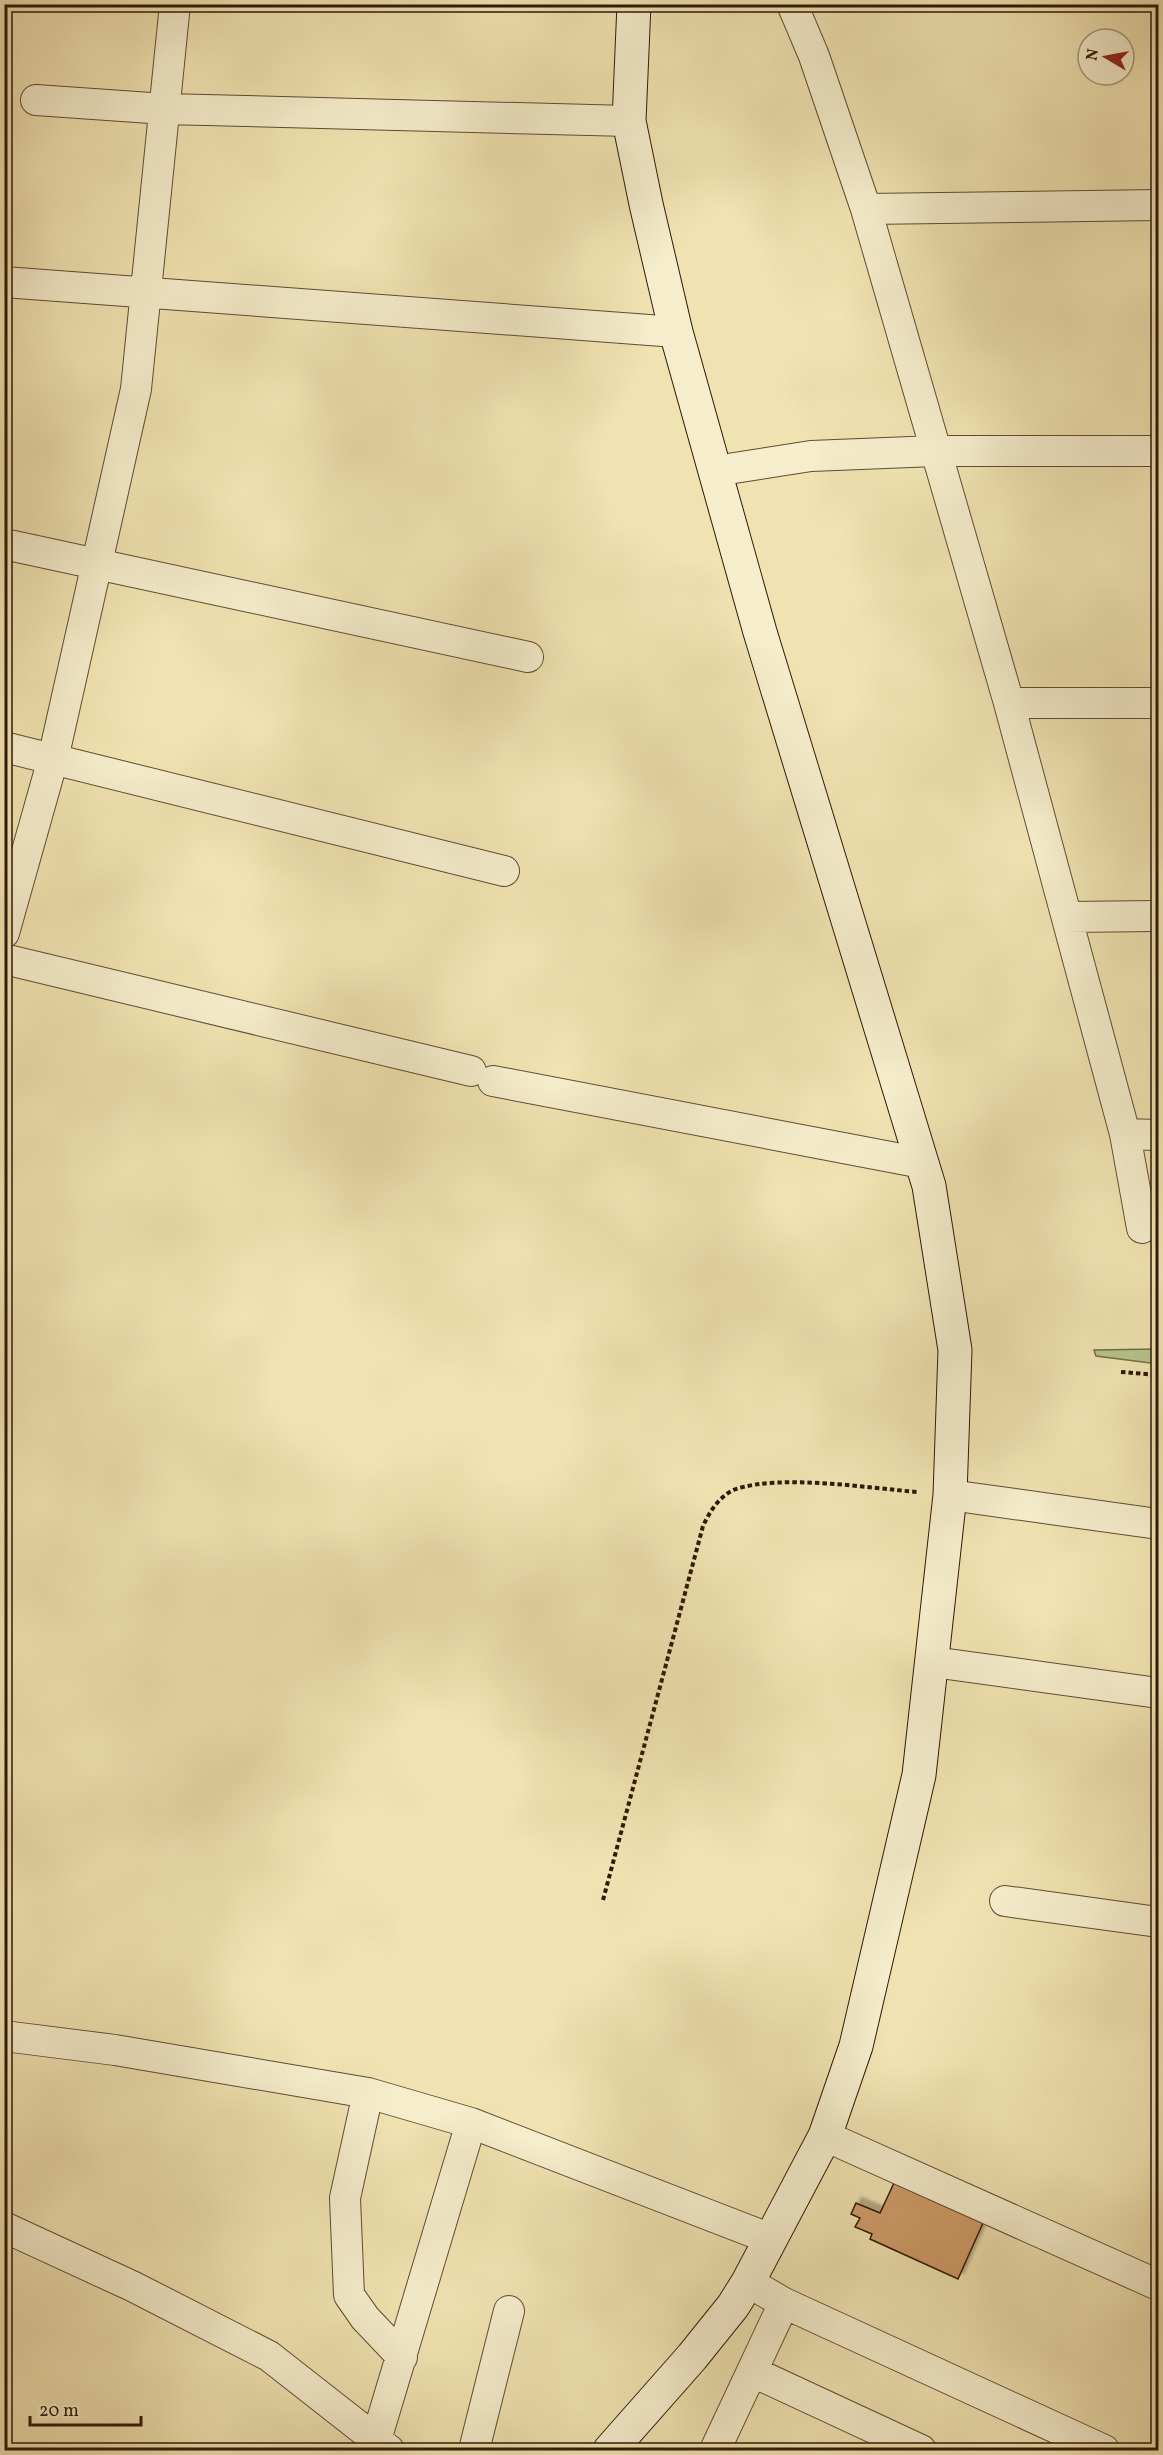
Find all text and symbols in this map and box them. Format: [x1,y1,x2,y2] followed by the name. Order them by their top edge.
[1076,27,1136,87] north arrow
[1081,47,1105,62] text: N
[30,2389,141,2427] scale bar
[39,2399,79,2424] text: 20 m

